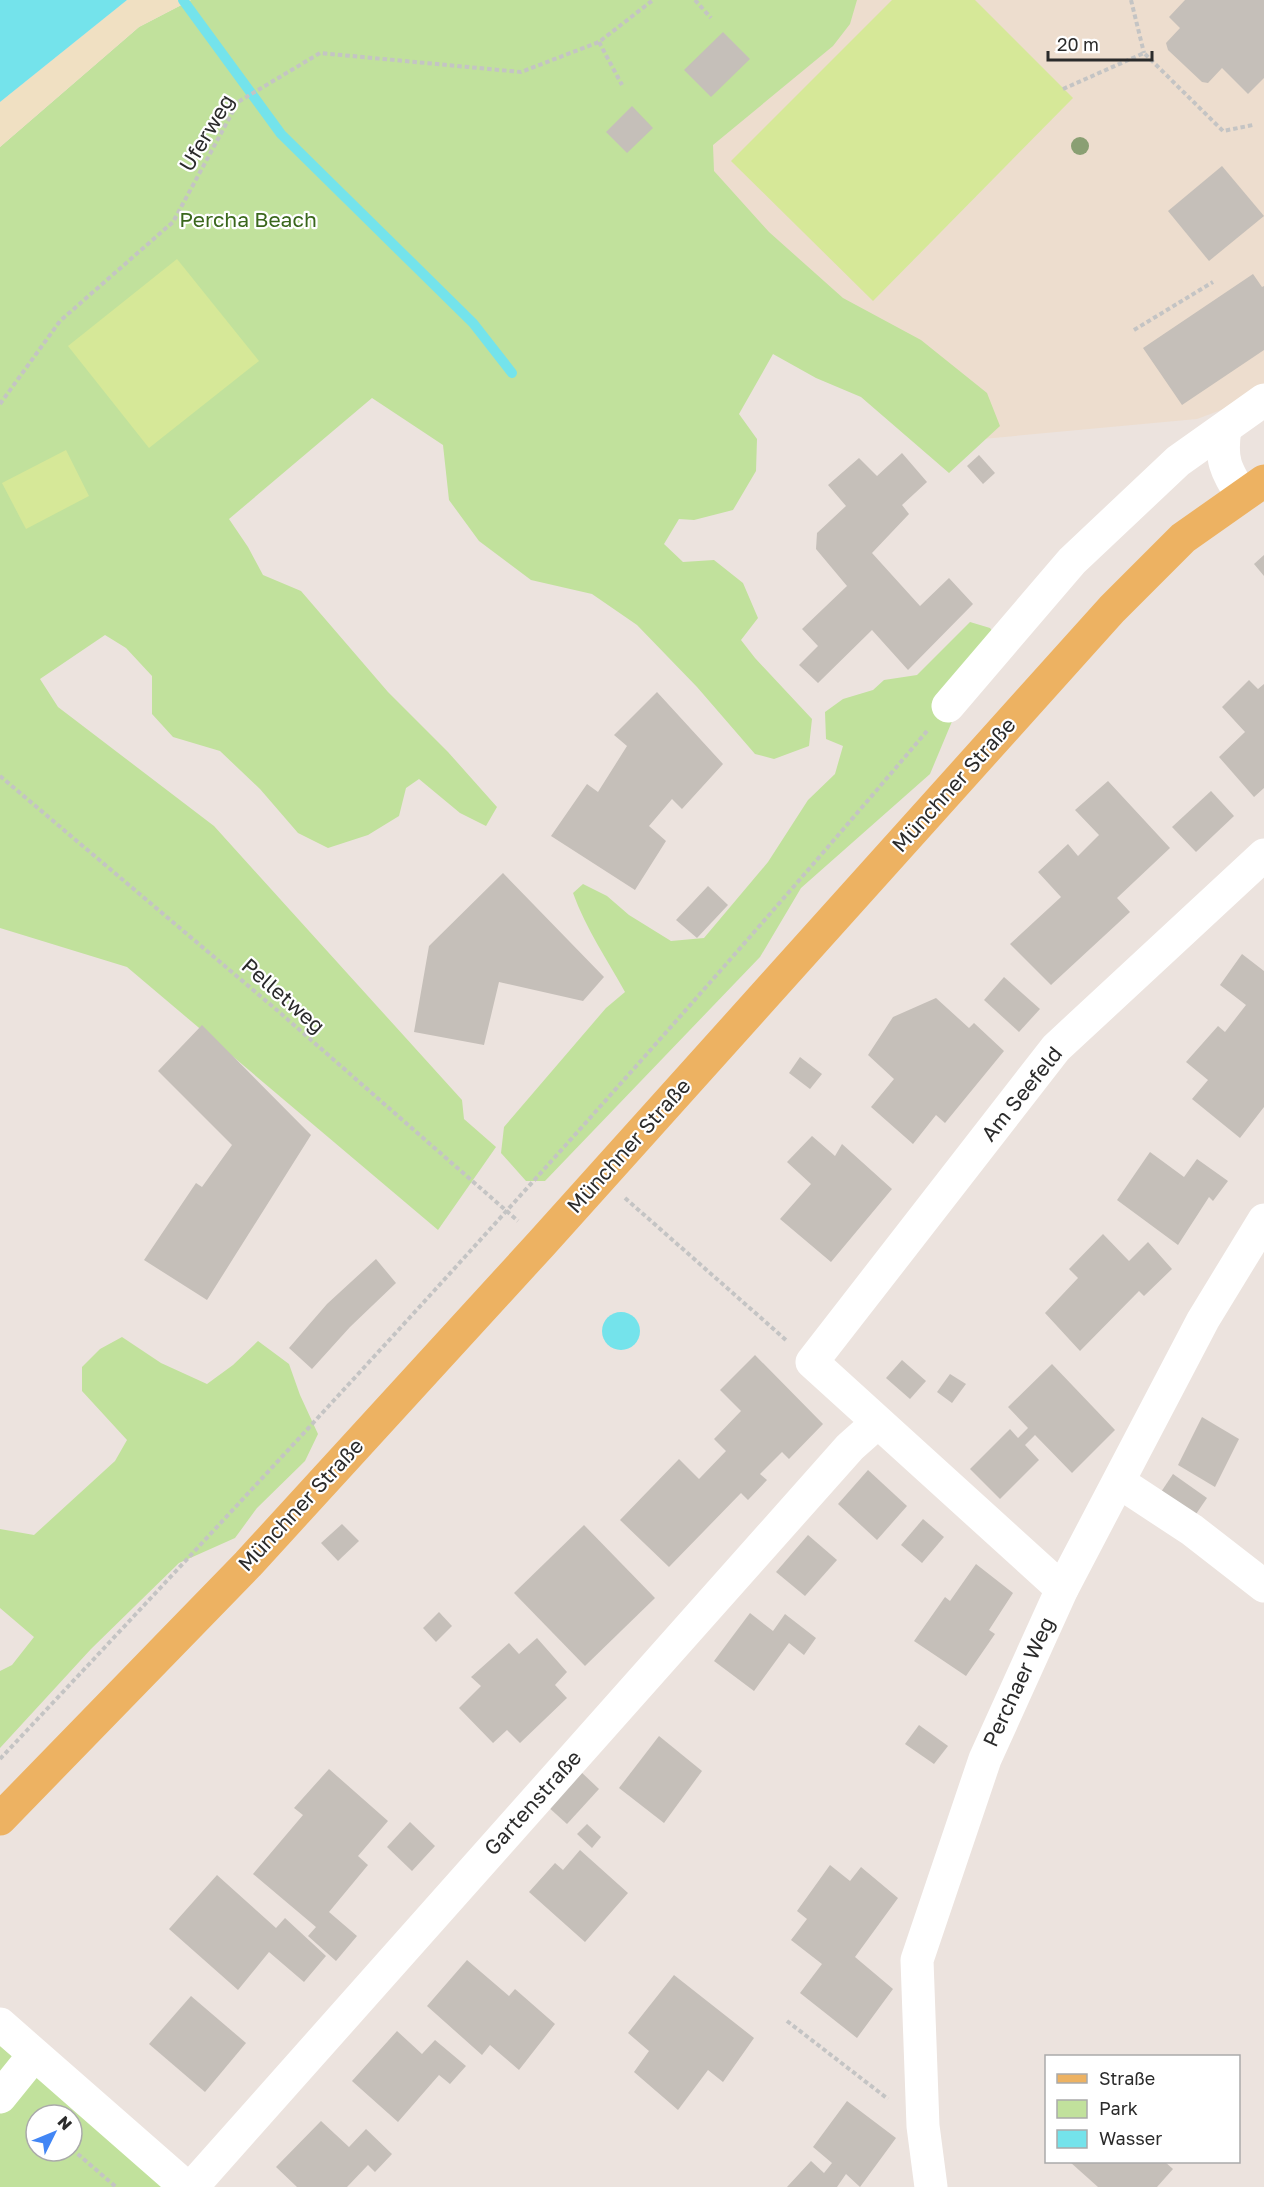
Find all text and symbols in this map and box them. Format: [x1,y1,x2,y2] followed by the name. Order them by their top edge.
[1048,24,1152,62] scale bar
[1057,33,1099,55] text: 20 m
[173,89,239,176] street label: Uferweg
[179,206,317,232] park label: Percha Beach
[886,712,1021,857] street label: Münchner Straße
[237,952,331,1038] street label: Pelletweg
[975,1041,1067,1146] street label: Am Seefeld
[561,1073,696,1218] street label: Münchner Straße
[232,1432,368,1576] street label: Münchner Straße
[977,1613,1059,1750] street label: Perchaer Weg
[478,1744,586,1860] street label: Gartenstraße
[1045,2055,1240,2163] legend
[1099,2067,1155,2089] text: Straße
[1099,2097,1138,2119] text: Park
[24,2103,84,2163] north arrow
[54,2111,76,2134] text: N
[1099,2127,1162,2149] text: Wasser

